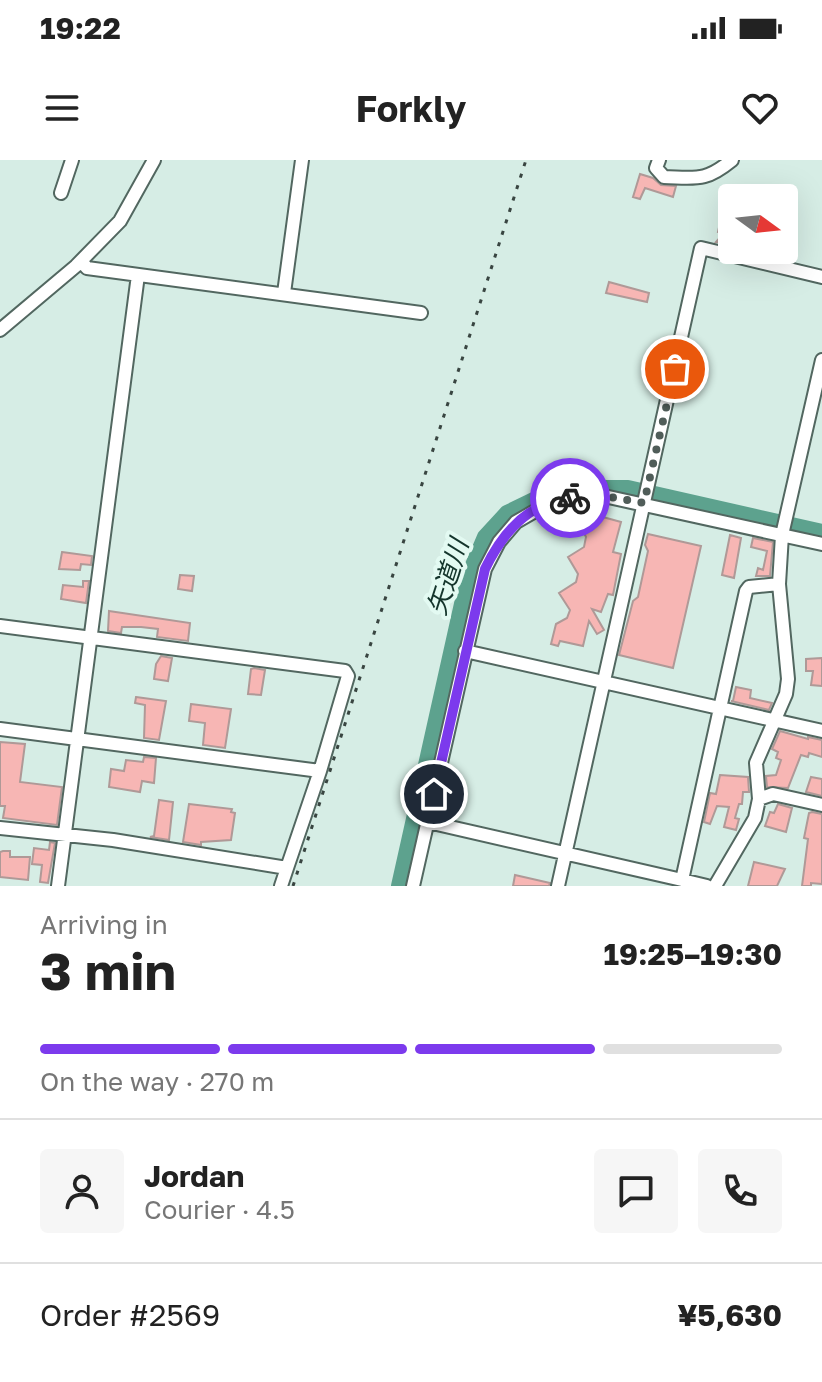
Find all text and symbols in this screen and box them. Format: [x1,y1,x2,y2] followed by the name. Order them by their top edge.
[40,10,121,46] text: 19:22
[40,86,84,130] icon: menu
[738,86,782,130] icon: heart
[356,87,466,130] text: Forkly
[718,184,798,264] north arrow
[718,184,798,264] map controls
[641,335,709,403] pin
[653,347,697,391] icon: bag
[530,458,610,538] courier
[548,476,592,520] icon: bike
[421,532,475,619] water label: 矢道川
[400,760,468,828] pin
[412,772,456,816] icon: home
[40,909,168,940] text: Arriving in
[604,936,782,972] text: 19:25–19:30
[40,939,176,1001] text: 3 min
[40,1066,274,1097] text: On the way · 270 m
[40,1149,124,1233] button: person
[594,1149,678,1233] button: chat
[698,1149,782,1233] button: phone
[144,1158,244,1194] text: Jordan
[144,1194,295,1225] text: Courier · 4.5
[40,1297,220,1333] text: Order #2569
[677,1297,782,1333] text: ¥5,630

